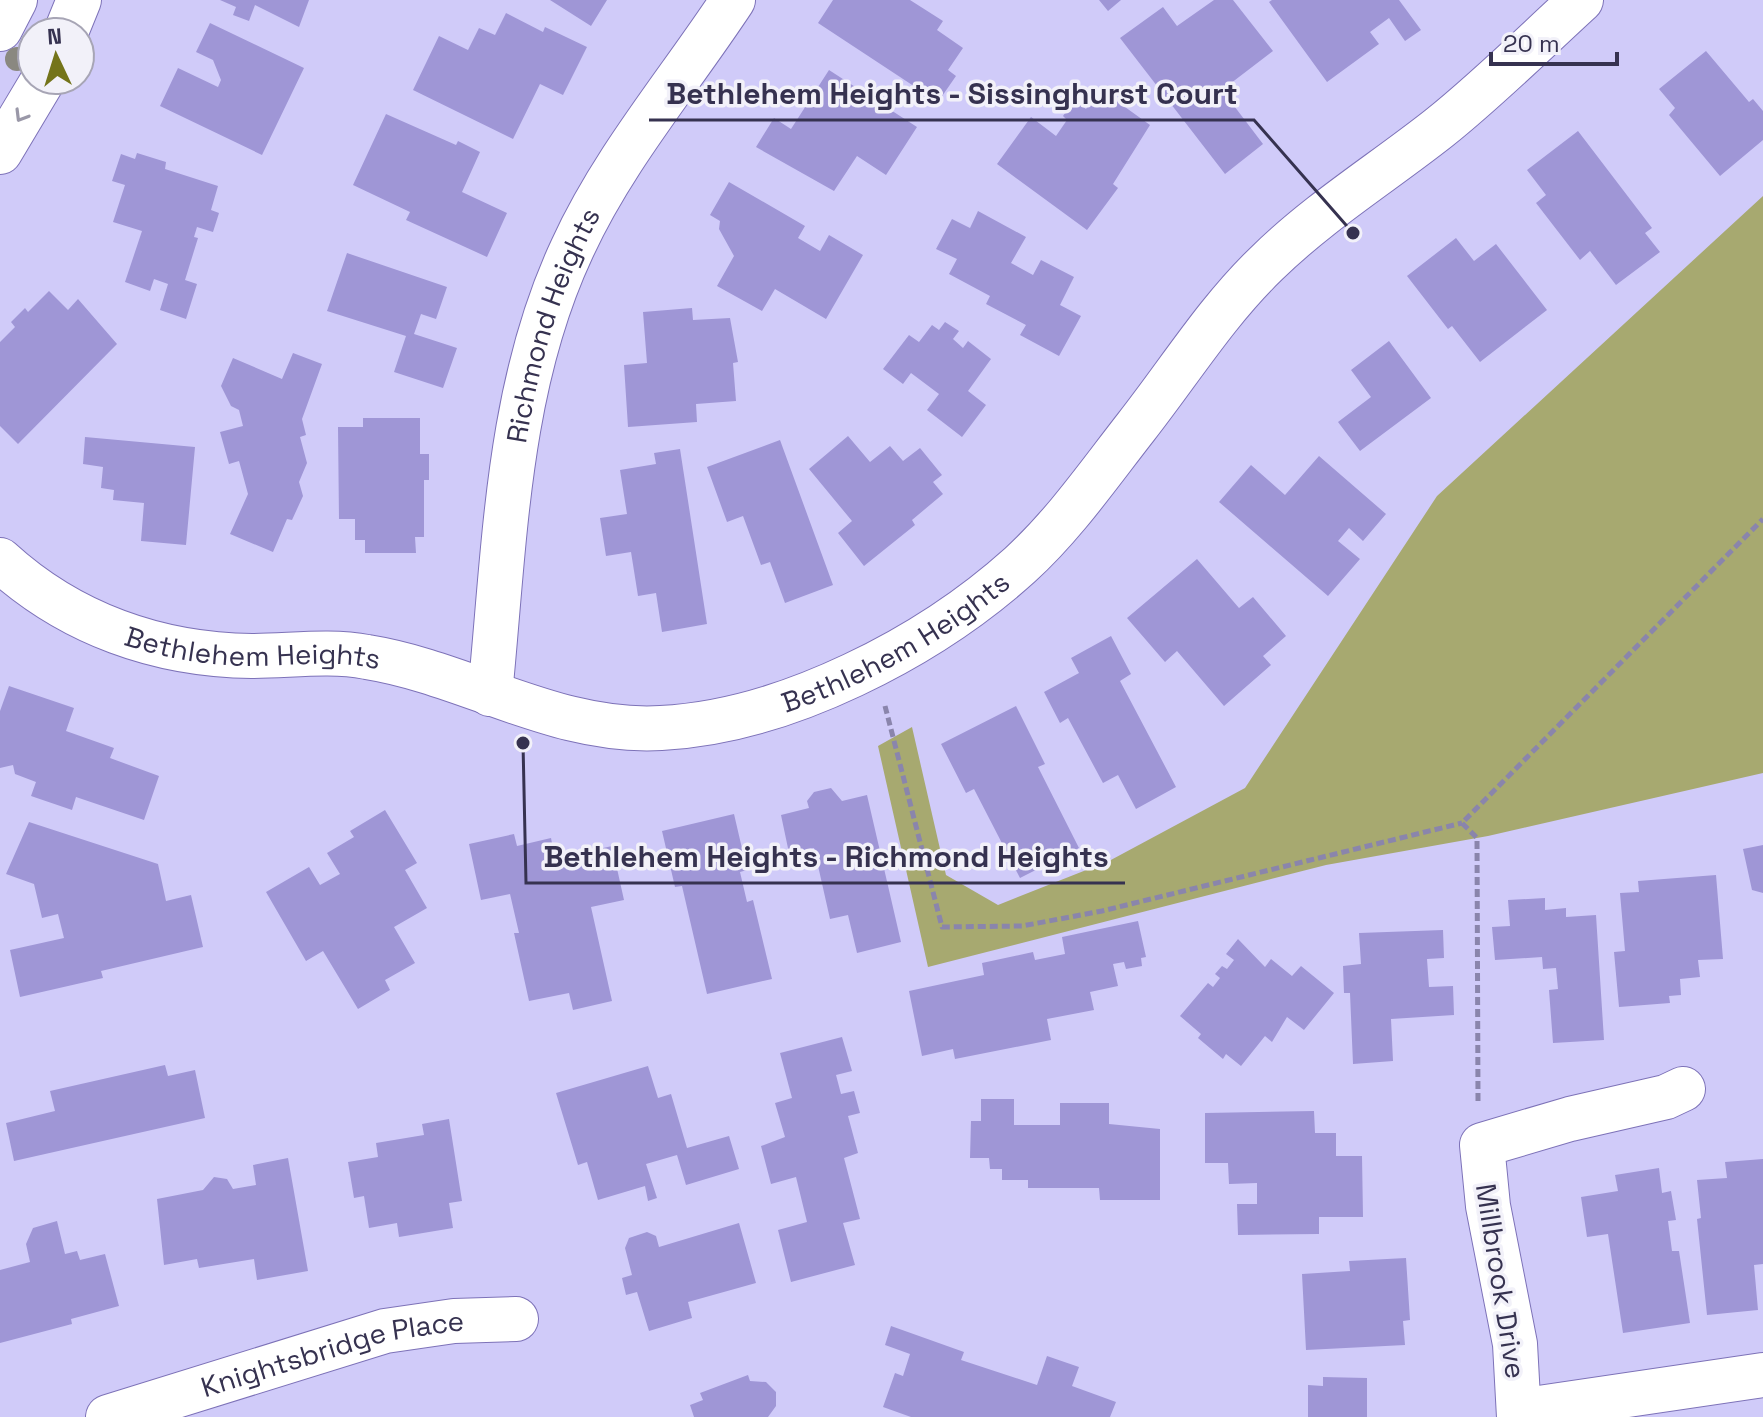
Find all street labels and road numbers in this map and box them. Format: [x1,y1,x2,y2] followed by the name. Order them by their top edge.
[498,201,608,446] street label: Richmond Heights
[776,564,1017,721] street label: Bethlehem Heights
[120,618,384,677] street label: Bethlehem Heights
[1468,1181,1534,1381] street label: Millbrook Drive
[196,1303,465,1405] street label: Knightsbridge Place

